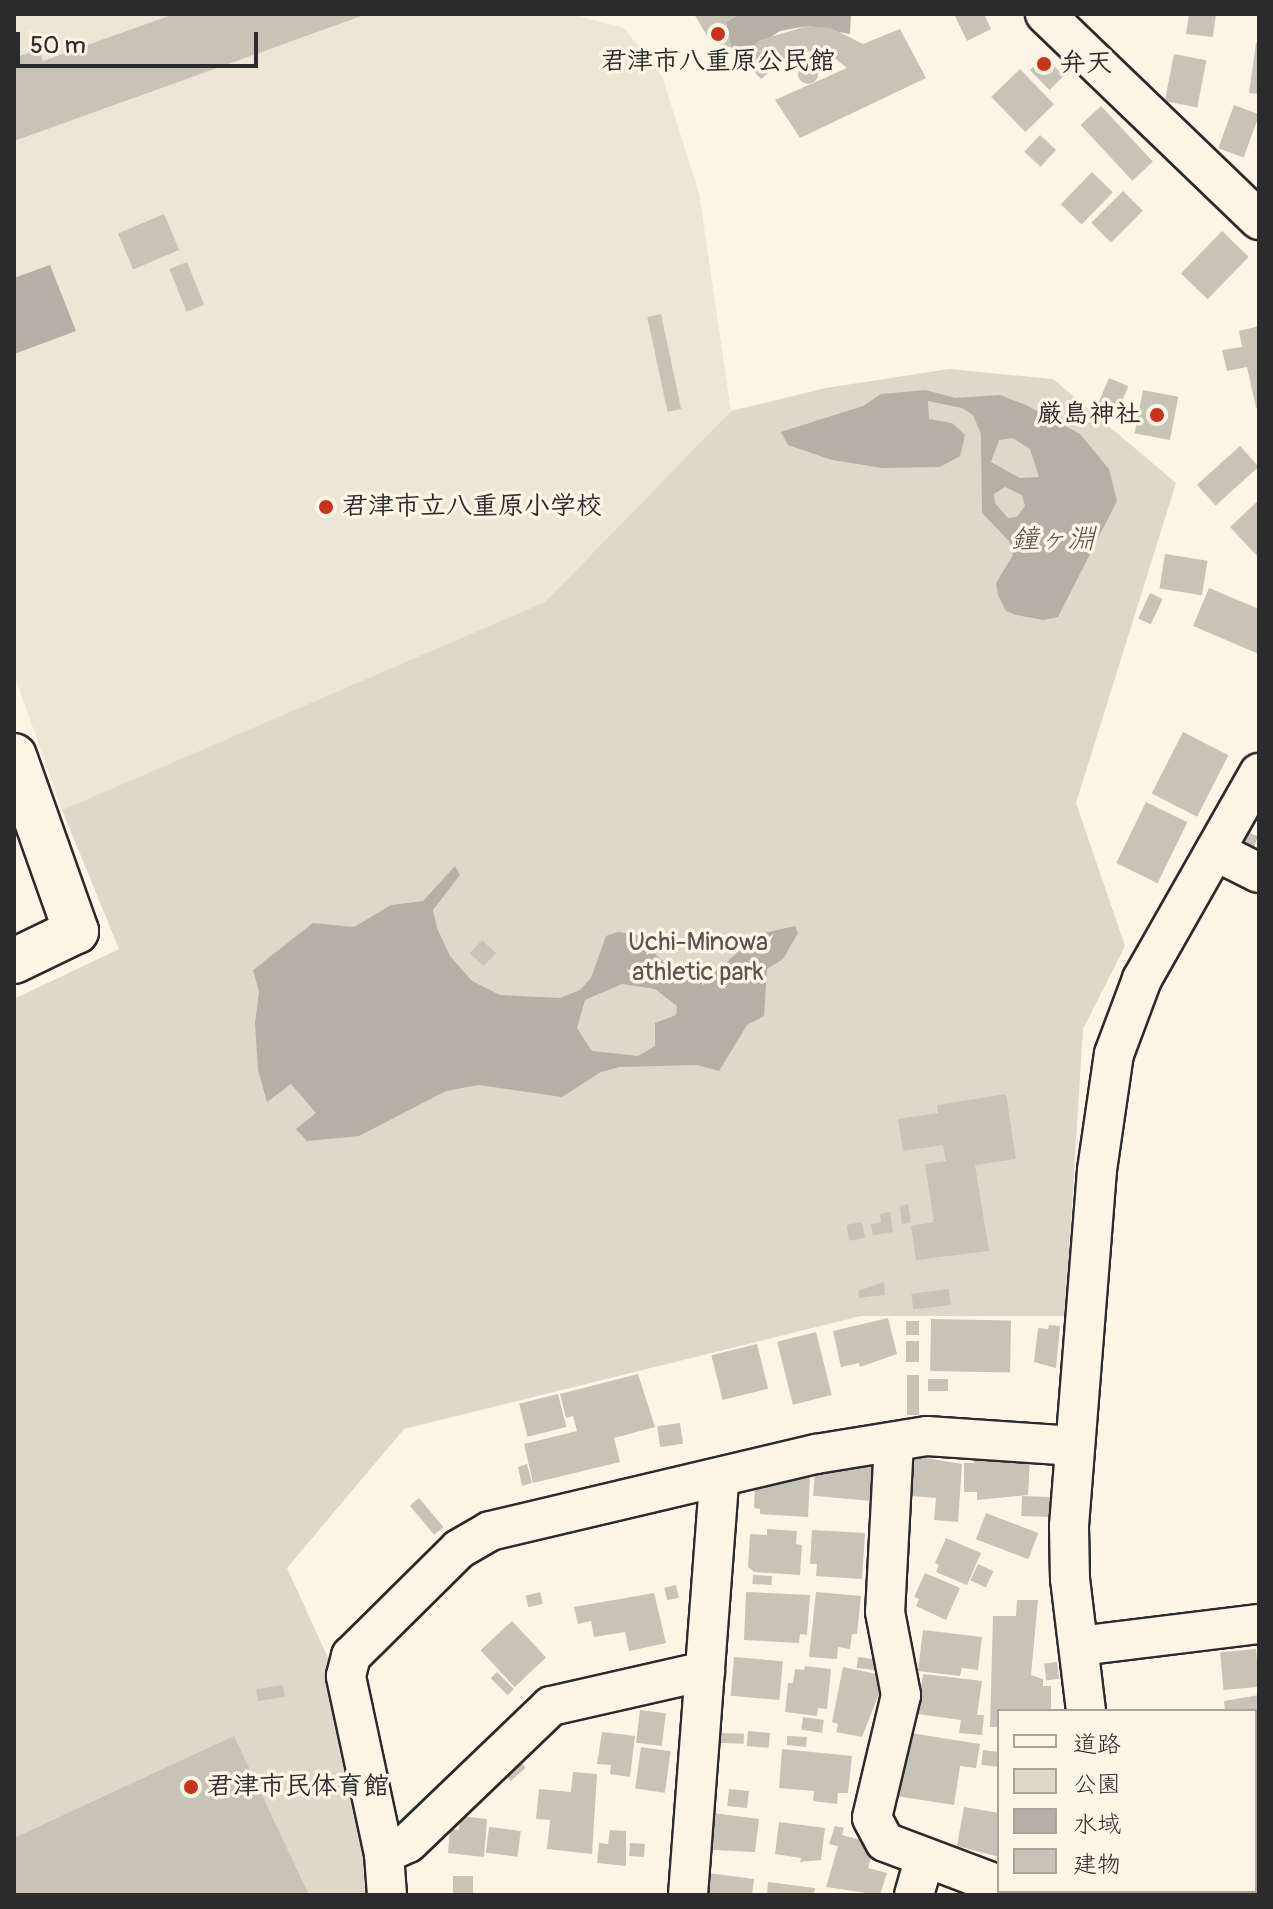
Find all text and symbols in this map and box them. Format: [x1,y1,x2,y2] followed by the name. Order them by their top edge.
[20,16,262,66] scale bar
[709,25,727,43] marker: 君津市八重原公民館
[30,31,86,60] text: 50 m
[601,46,835,78] place label: 君津市八重原公民館
[1060,48,1112,80] place label: 弁天
[1035,55,1053,73] marker: 弁天
[1037,399,1141,431] place label: 厳島神社
[1148,406,1166,424] marker: 厳島神社
[342,491,602,523] place label: 君津市立八重原小学校
[317,498,335,516] marker: 君津市立八重原小学校
[1011,523,1095,557] water label: 鐘ヶ淵
[628,927,768,988] park label: Uchi-Minowa athletic park
[997,1709,1257,1893] legend
[1073,1730,1121,1759] text: 道路
[1073,1770,1121,1799] text: 公園
[207,1771,389,1803] place label: 君津市民体育館
[182,1778,200,1796] marker: 君津市民体育館
[1073,1810,1121,1839] text: 水域
[1073,1850,1121,1879] text: 建物

